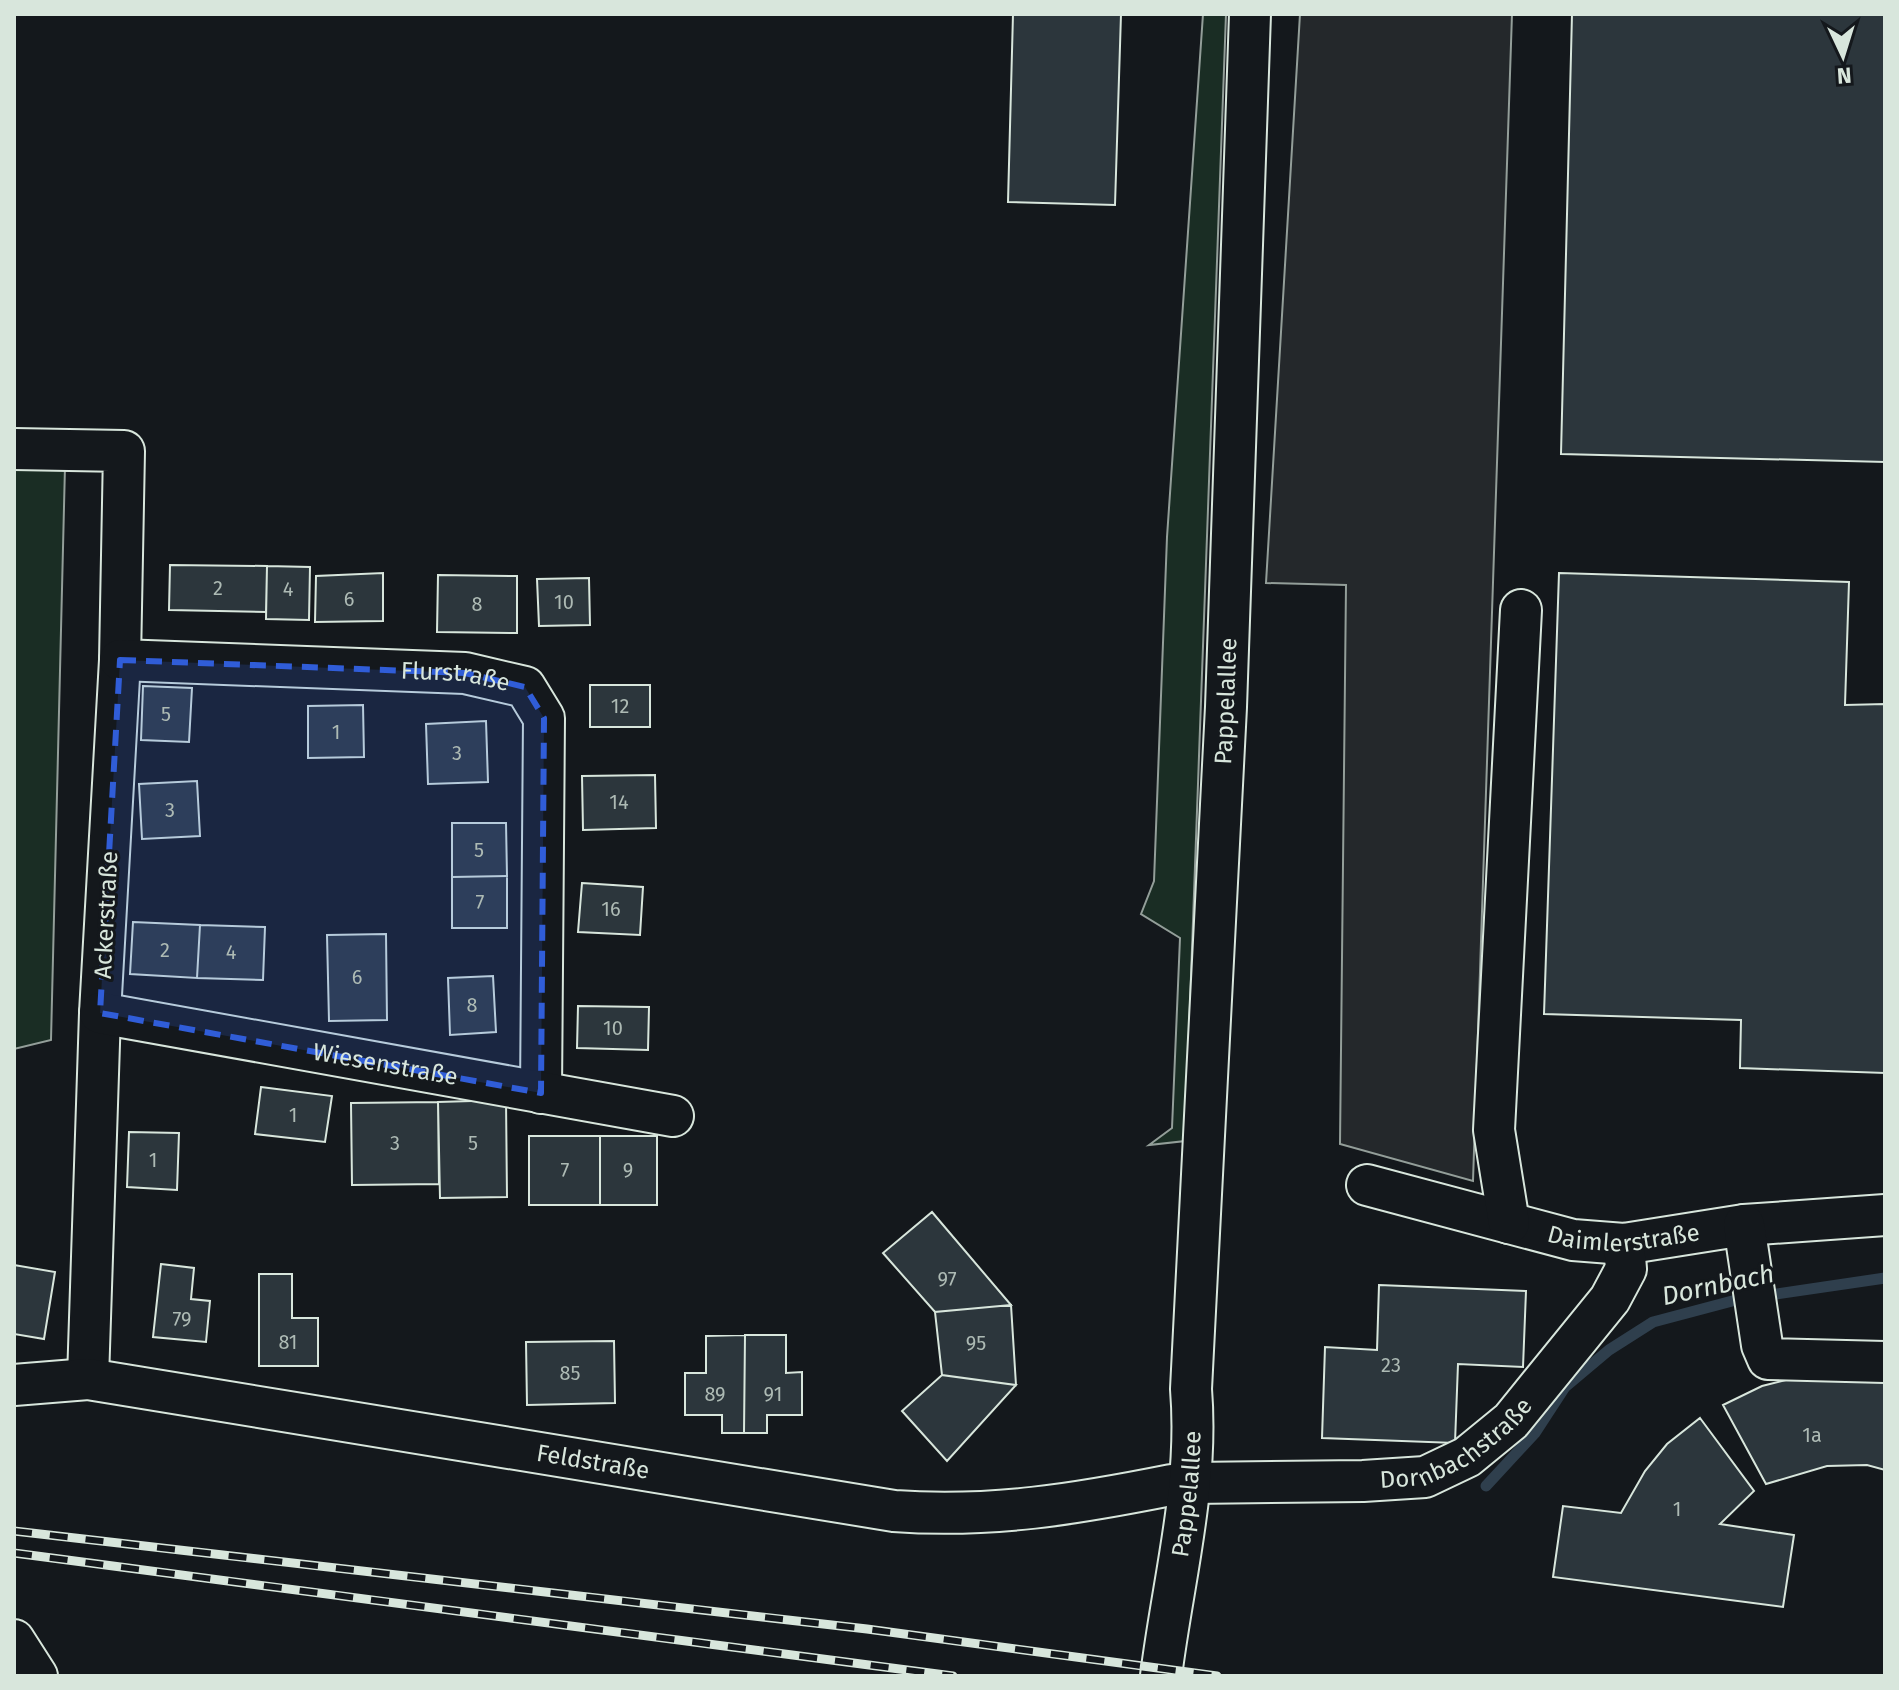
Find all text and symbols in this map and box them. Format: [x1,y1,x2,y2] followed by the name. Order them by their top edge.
[1803,16,1883,96] north arrow
[1836,61,1853,89] text: N
[213,576,223,600] house number: 2
[283,577,294,601] house number: 4
[344,587,354,611] house number: 6
[554,590,574,614] house number: 10
[471,592,483,616] house number: 8
[1209,637,1242,765] street label: Pappelallee
[400,657,513,697] street label: Flurstraße
[611,694,629,718] house number: 12
[161,702,171,726] house number: 5
[332,720,340,744] house number: 1
[452,741,462,765] house number: 3
[609,790,629,814] house number: 14
[165,798,175,822] house number: 3
[474,838,484,862] house number: 5
[89,850,123,980] street label: Ackerstraße
[476,890,485,914] house number: 7
[601,897,621,921] house number: 16
[160,938,170,962] house number: 2
[226,940,237,964] house number: 4
[352,965,362,989] house number: 6
[466,993,478,1017] house number: 8
[603,1016,623,1040] house number: 10
[311,1038,460,1091] street label: Wiesenstraße
[289,1103,297,1127] house number: 1
[390,1131,400,1155] house number: 3
[468,1131,478,1155] house number: 5
[149,1148,157,1172] house number: 1
[561,1158,570,1182] house number: 7
[623,1158,633,1182] house number: 9
[1544,1218,1702,1258] street label: Daimlerstraße
[1659,1258,1777,1312] water label: Dornbach
[937,1267,957,1291] house number: 97
[172,1307,192,1331] house number: 79
[278,1330,298,1354] house number: 81
[966,1331,986,1355] house number: 95
[1381,1353,1401,1377] house number: 23
[559,1361,581,1385] house number: 85
[704,1382,726,1406] house number: 89
[764,1382,782,1406] house number: 91
[1379,1392,1538,1494] street label: Dornbachstraße
[1802,1423,1822,1447] house number: 1a
[1166,1430,1207,1559] street label: Pappelallee
[534,1439,652,1485] street label: Feldstraße
[1673,1497,1681,1521] house number: 1

